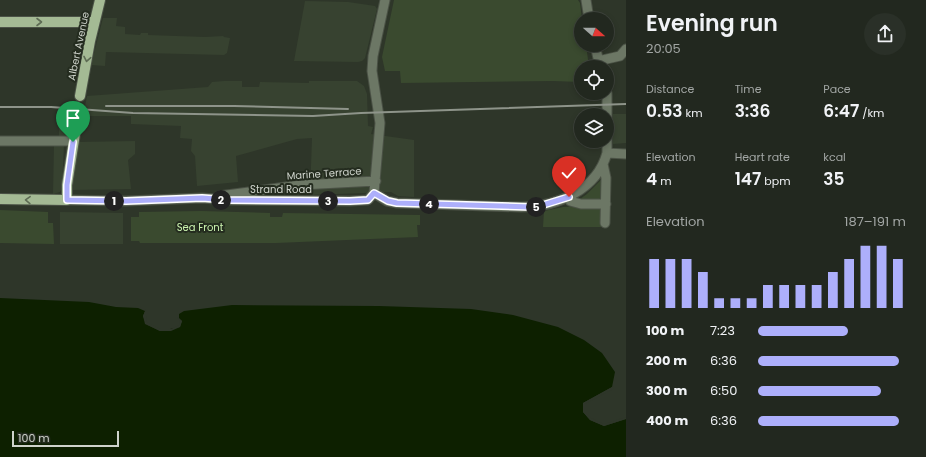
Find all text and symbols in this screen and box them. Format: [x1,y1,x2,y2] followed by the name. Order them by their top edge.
[646,8,778,39] text: Evening run
[64,10,93,82] street label: Albert Avenue
[574,12,614,52] north arrow
[574,12,614,148] map controls
[864,13,906,55] button: share
[36,18,42,26] one-way arrow
[646,39,681,58] text: 20:05
[83,56,91,62] one-way arrow
[574,60,614,100] button: locate
[646,81,694,97] text: Distance
[735,81,761,97] text: Time
[823,81,851,97] text: Pace
[646,99,683,123] text: 0.53
[735,99,770,123] text: 3:36
[823,99,859,123] text: 6:47
[56,101,90,142] pin
[683,105,702,121] text: km
[859,105,884,121] text: /km
[62,107,84,129] icon: arrive
[574,108,614,148] button: layers
[646,149,696,165] text: Elevation
[735,149,790,165] text: Heart rate
[823,149,846,165] text: kcal
[552,156,586,197] pin
[558,162,580,184] icon: check
[286,163,362,184] street label: Marine Terrace
[646,167,657,191] text: 4
[735,167,761,191] text: 147
[823,167,844,191] text: 35
[657,173,672,189] text: m
[761,173,791,189] text: bpm
[250,182,312,197] street label: Strand Road
[211,190,231,210] pin: 2
[104,191,124,211] pin: 1
[318,191,338,211] pin: 3
[218,192,224,208] text: 2
[112,193,116,209] text: 1
[325,193,331,209] text: 3
[419,194,439,214] pin: 4
[25,196,31,204] one-way arrow
[425,196,433,212] text: 4
[526,197,546,217] pin: 5
[532,199,540,215] text: 5
[646,212,705,231] text: Elevation
[844,212,906,231] text: 187–191 m
[177,220,224,235] park label: Sea Front
[646,321,684,340] text: 100 m
[710,321,735,340] text: 7:23
[646,351,687,370] text: 200 m
[710,351,737,370] text: 6:36
[646,381,687,400] text: 300 m
[710,381,737,400] text: 6:50
[646,411,688,430] text: 400 m
[710,411,737,430] text: 6:36
[12,429,119,448] scale bar
[18,430,50,446] text: 100 m

